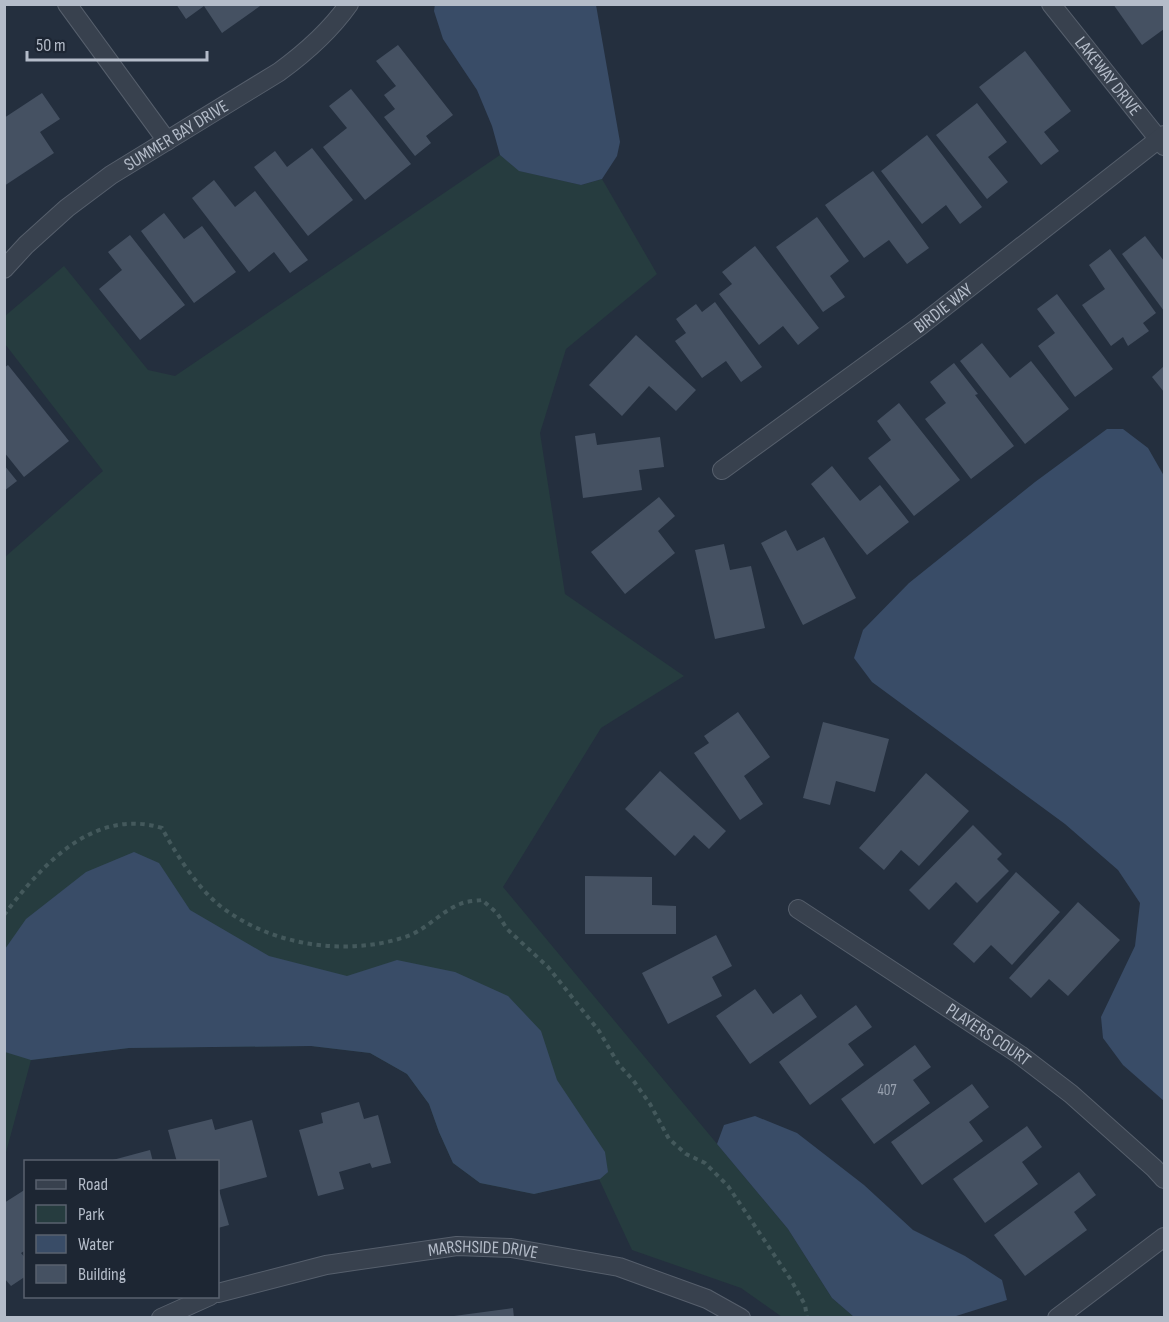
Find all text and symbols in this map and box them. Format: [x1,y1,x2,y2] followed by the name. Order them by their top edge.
[27,24,207,62] scale bar
[1070,33,1146,120] street label: LAKEWAY DRIVE
[36,35,66,56] text: 50 m
[120,96,232,175] street label: SUMMER BAY DRIVE
[910,279,977,338] street label: BIRDIE WAY
[942,999,1035,1070] street label: PLAYERS COURT
[878,1081,896,1100] house number: 407
[24,1160,219,1298] legend
[78,1174,108,1195] text: Road
[78,1204,104,1225] text: Park
[78,1234,114,1255] text: Water
[427,1236,540,1264] street label: MARSHSIDE DRIVE
[78,1264,126,1285] text: Building

